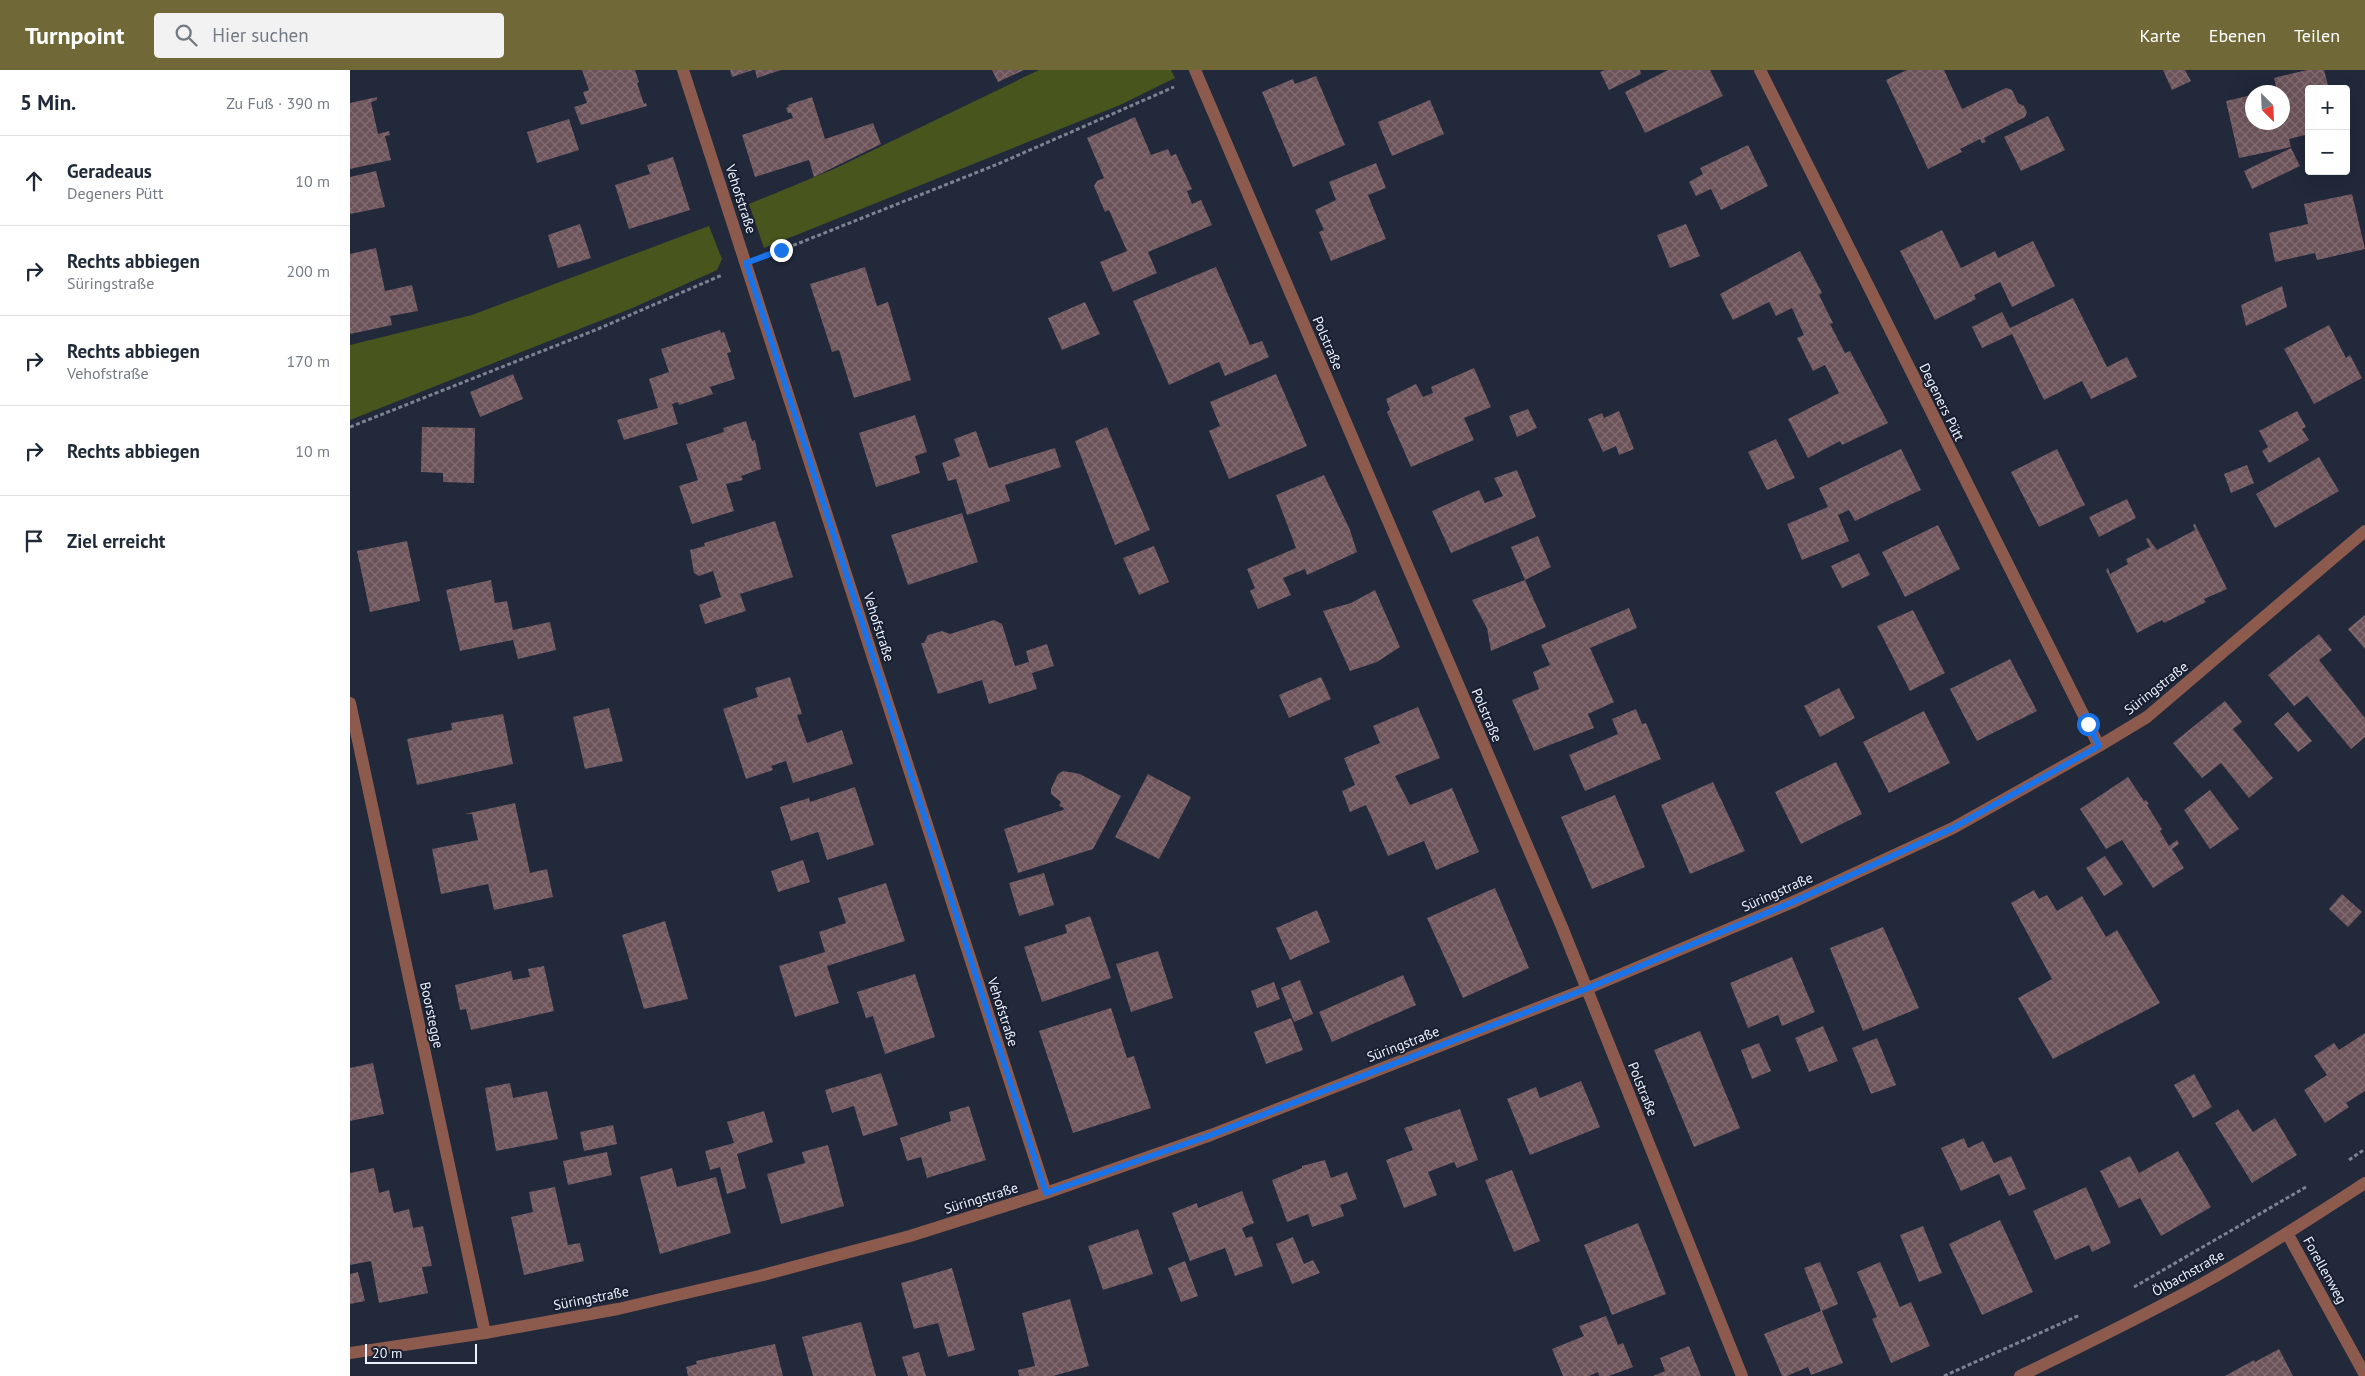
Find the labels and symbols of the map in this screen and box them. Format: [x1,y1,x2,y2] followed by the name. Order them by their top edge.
[2245,85,2290,130] north arrow
[721,161,761,236] street label: Vehofstraße
[770,239,793,262] route end
[1309,313,1347,373] street label: Polstraße
[1915,360,1969,444] street label: Degeners Pütt
[859,589,899,664] street label: Vehofstraße
[2120,657,2192,719] street label: Süringstraße
[1468,685,1506,745] street label: Polstraße
[2077,713,2100,736] route start
[1738,868,1816,916] street label: Süringstraße
[983,974,1023,1049] street label: Vehofstraße
[416,980,448,1050] street label: Boorstegge
[1364,1022,1442,1066] street label: Süringstraße
[1624,1059,1662,1119] street label: Polstraße
[942,1178,1020,1218] street label: Süringstraße
[2299,1233,2351,1307] street label: Forellenweg
[2149,1246,2227,1300] street label: Ölbachstraße
[552,1282,630,1314] street label: Süringstraße
[365,1341,478,1364] scale bar

